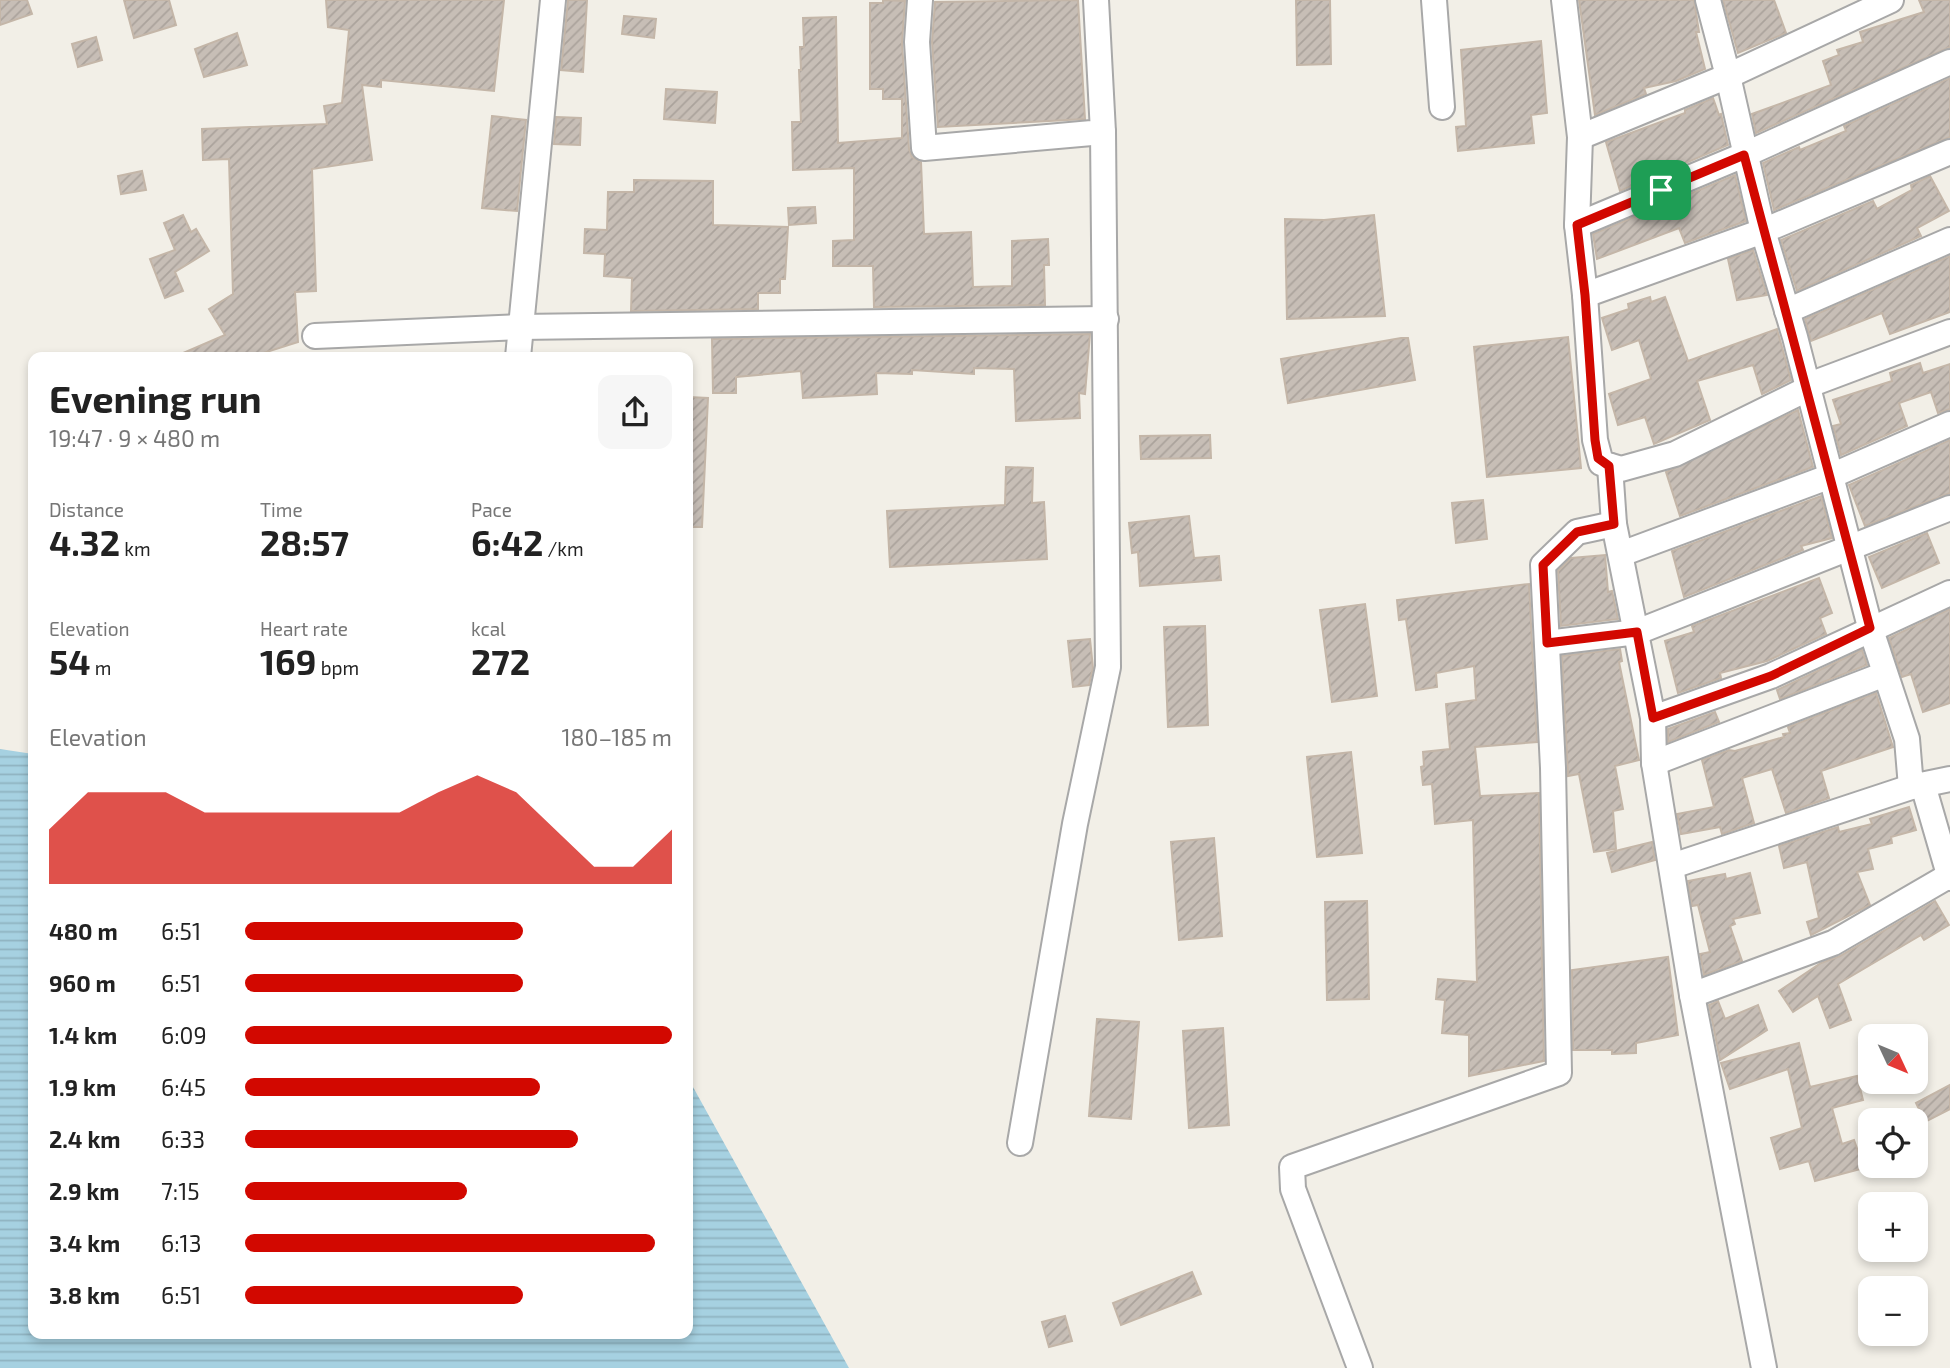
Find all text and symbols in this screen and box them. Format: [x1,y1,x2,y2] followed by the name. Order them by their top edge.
[1631,160,1691,220] pin
[1642,171,1680,209] icon: arrive
[49,375,262,421] text: Evening run
[598,375,672,449] button: share
[49,424,220,452] text: 19:47 · 9 × 480 m
[49,498,124,521] text: Distance
[260,498,303,521] text: Time
[471,498,512,521] text: Pace
[49,521,120,563] text: 4.32
[260,521,349,563] text: 28:57
[471,521,543,563] text: 6:42
[120,537,151,560] text: km
[543,537,584,560] text: /km
[49,617,130,640] text: Elevation
[260,617,348,640] text: Heart rate
[471,617,506,640] text: kcal
[49,640,91,682] text: 54
[260,640,316,682] text: 169
[471,640,530,682] text: 272
[91,656,112,679] text: m
[316,656,359,679] text: bpm
[49,723,147,751] text: Elevation
[561,723,672,751] text: 180–185 m
[49,917,118,945] text: 480 m
[161,917,201,945] text: 6:51
[49,969,116,997] text: 960 m
[161,969,201,997] text: 6:51
[49,1021,117,1049] text: 1.4 km
[161,1021,207,1049] text: 6:09
[1858,1024,1928,1094] north arrow
[1858,1024,1928,1346] map controls
[49,1073,116,1101] text: 1.9 km
[161,1073,206,1101] text: 6:45
[1858,1108,1928,1178] button: locate
[49,1125,121,1153] text: 2.4 km
[161,1125,205,1153] text: 6:33
[49,1177,120,1205] text: 2.9 km
[161,1177,200,1205] text: 7:15
[1858,1192,1928,1262] button: +
[49,1229,120,1257] text: 3.4 km
[161,1229,202,1257] text: 6:13
[1858,1276,1928,1346] button: −
[49,1281,120,1309] text: 3.8 km
[161,1281,201,1309] text: 6:51

